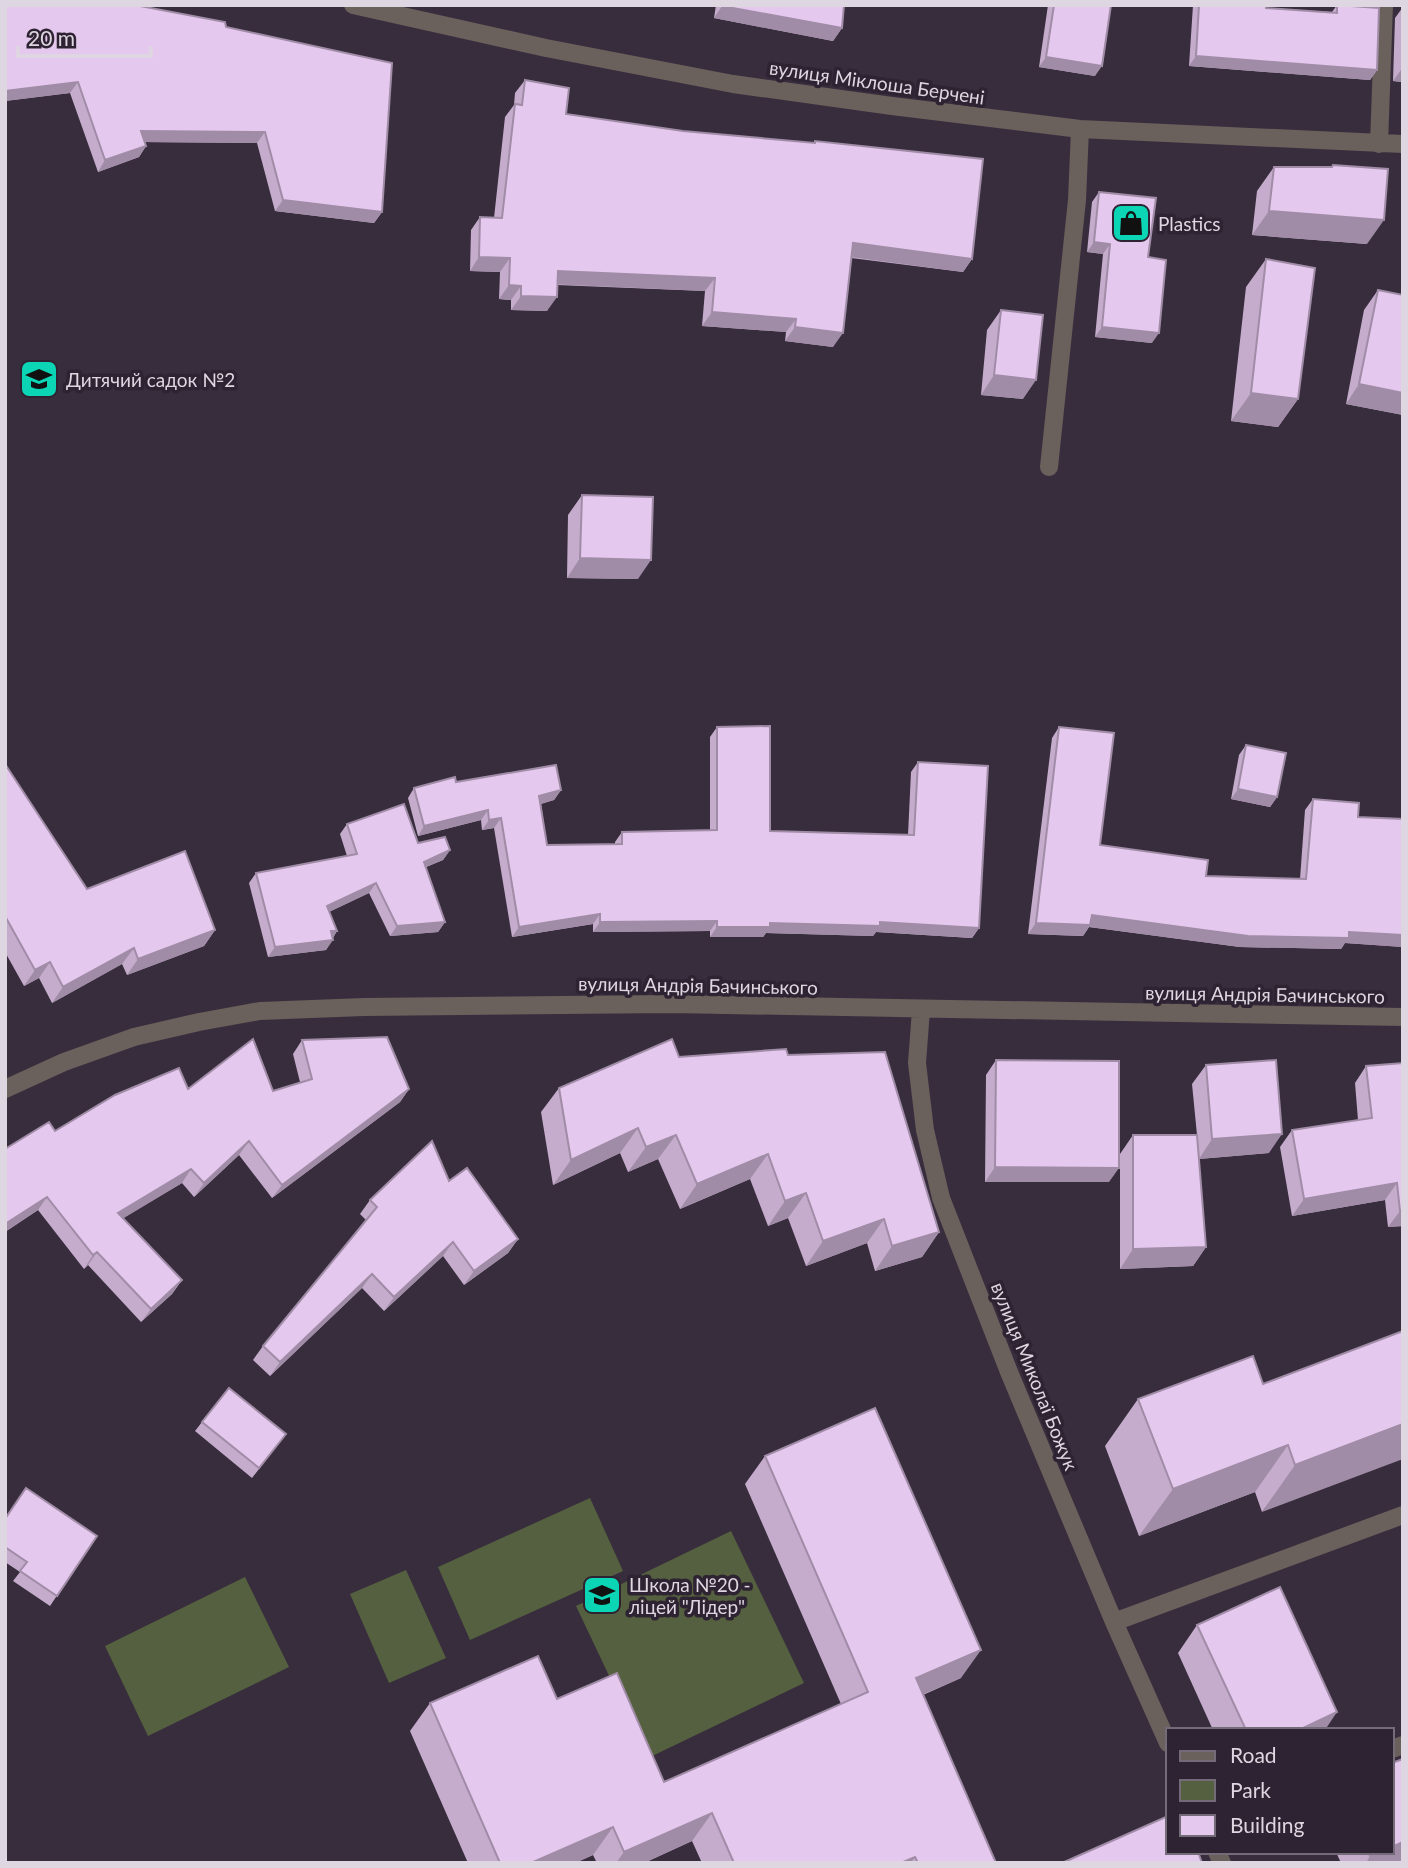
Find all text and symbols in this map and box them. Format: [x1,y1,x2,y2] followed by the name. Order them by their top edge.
[18,14,150,58] scale bar
[28,25,75,50] text: 20 m
[768,56,986,108] street label: вулиця Міклоша Берчені
[1110,202,1152,244] shop icon: Plastics
[1158,212,1221,235] place label: Plastics
[18,358,60,400] school or university icon: Дитячий садок №2
[66,368,235,391] place label: Дитячий садок №2
[578,971,818,999] street label: вулиця Андрія Бачинського
[1145,980,1385,1008] street label: вулиця Андрія Бачинського
[987,1279,1083,1474] street label: вулиця Миколаї Божук
[629,1573,751,1618] place label: Школа №20 - ліцей "Лідер"
[581,1574,623,1616] school or university icon: Школа №20 - ліцей "Лідер"
[1166,1728,1394,1854] legend
[1230,1742,1277,1767] text: Road
[1230,1777,1271,1802] text: Park
[1230,1812,1305,1837] text: Building

